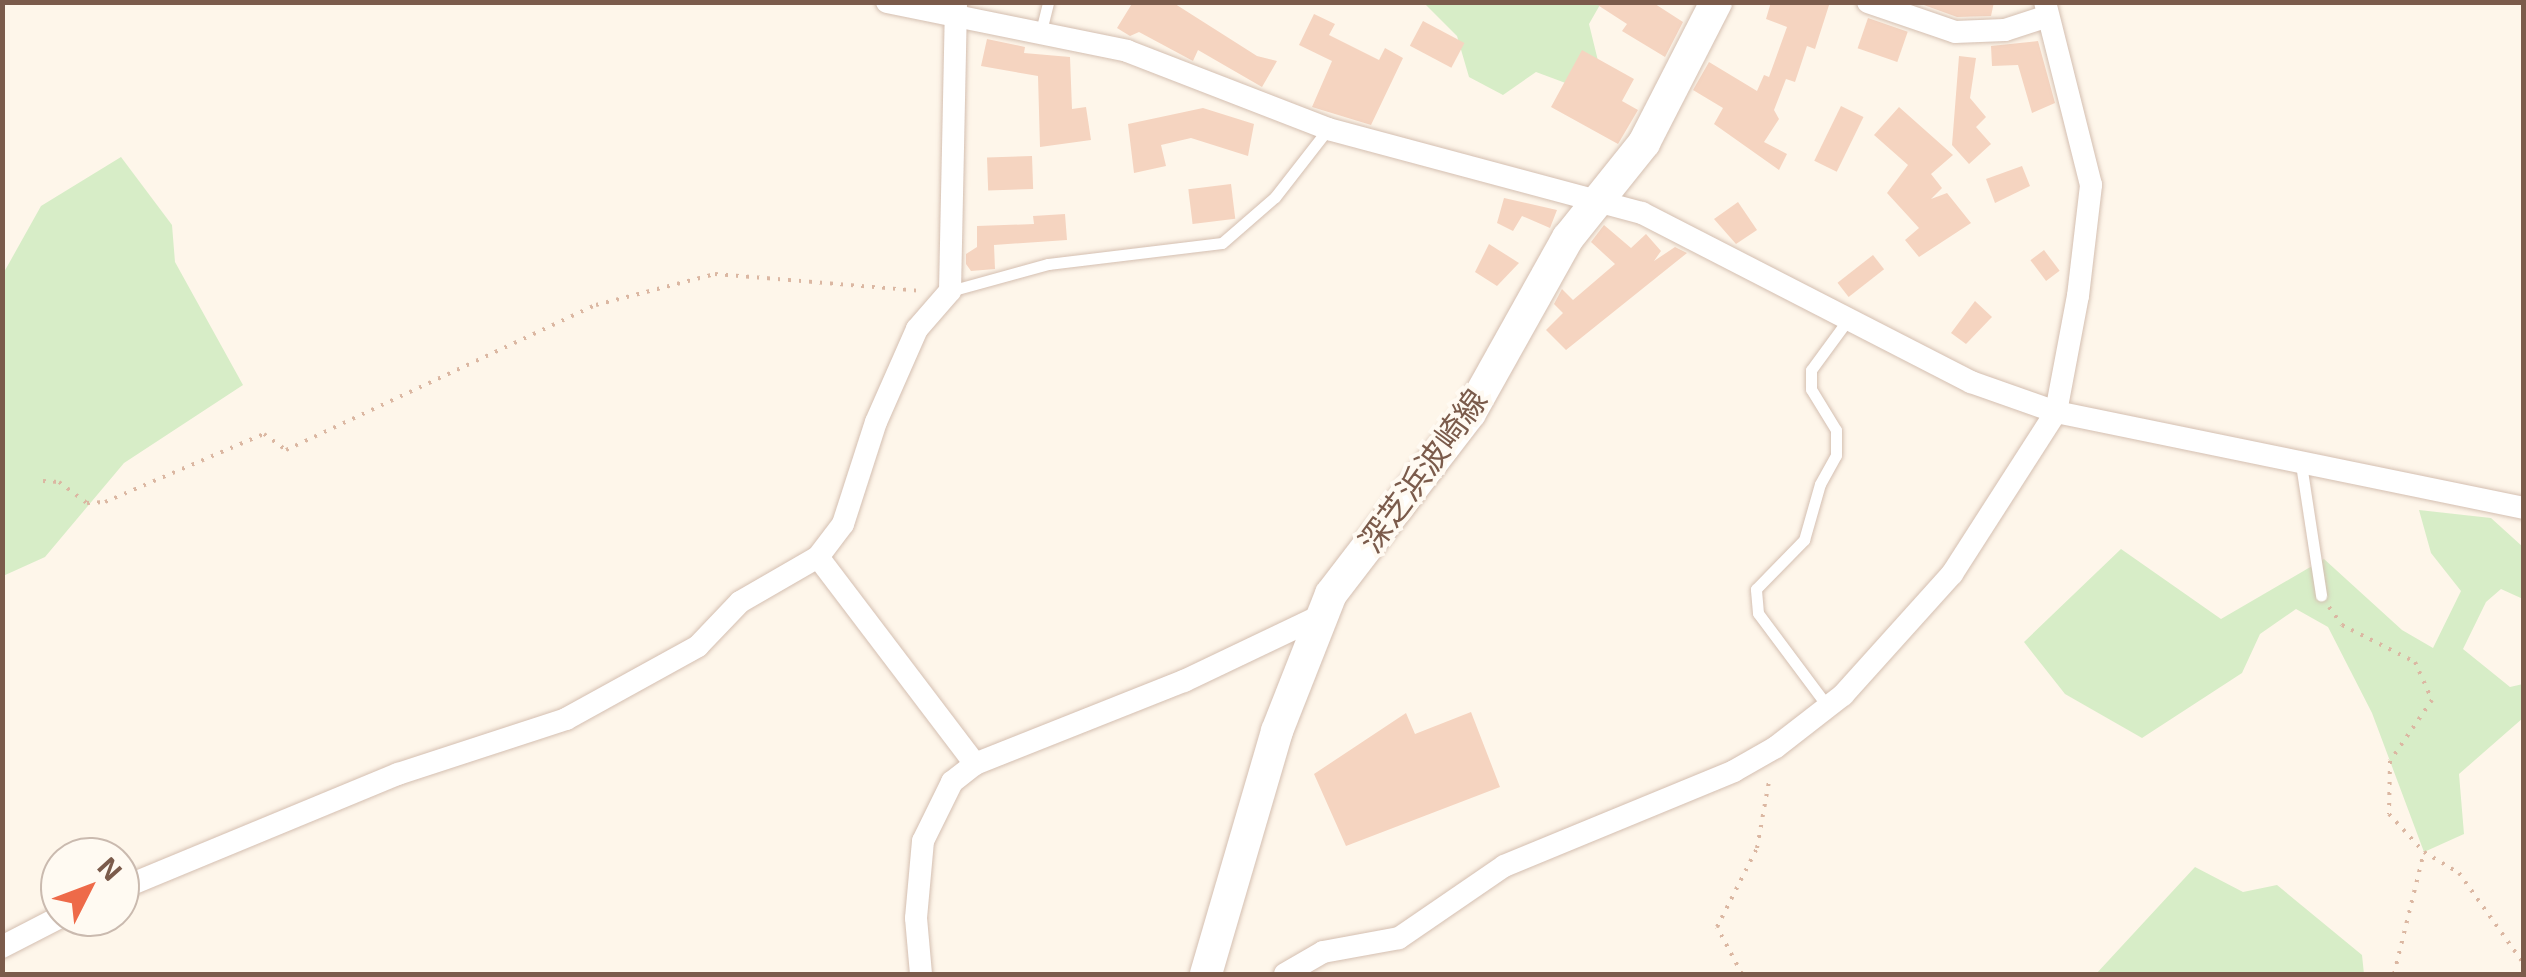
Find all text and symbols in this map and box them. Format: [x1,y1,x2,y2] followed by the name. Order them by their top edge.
[1350,381,1494,559] street label: 深芝浜波崎線
[40,837,140,937] north arrow
[91,849,130,887] text: N

